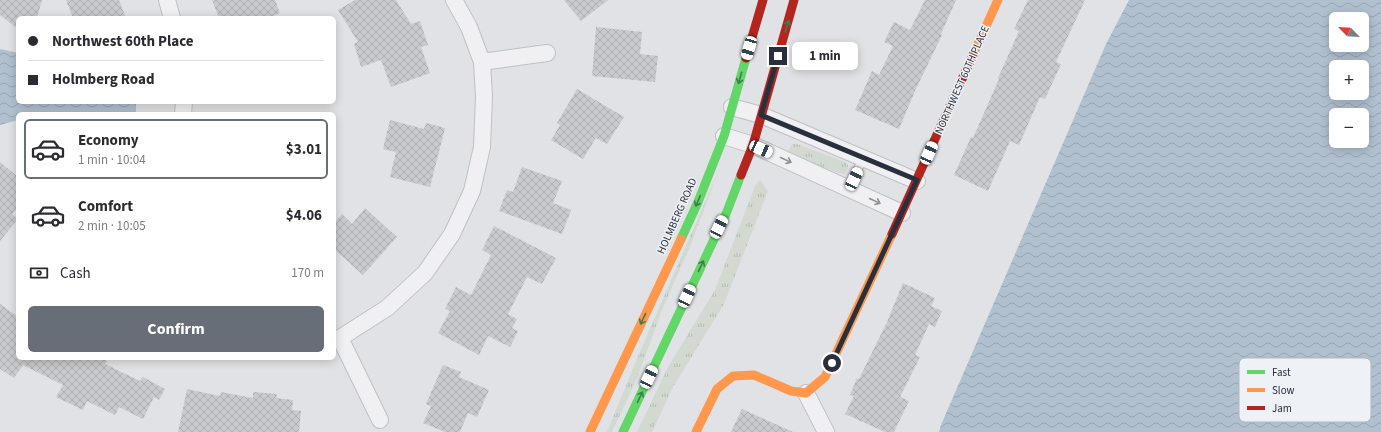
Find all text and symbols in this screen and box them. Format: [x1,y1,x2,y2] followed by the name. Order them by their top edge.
[1329,12,1369,52] north arrow
[1329,12,1369,148] map controls
[784,20,791,33] one-way arrow
[931,23,993,137] street label: NORTHWEST 60TH PLACE
[52,31,194,52] text: Northwest 60th Place
[740,35,758,61] car
[792,42,858,70] callout: 1 min
[769,47,787,65] route end
[809,47,841,65] text: 1 min
[1329,60,1369,100] button: +
[52,69,154,90] text: Holmberg Road
[736,71,743,84] one-way arrow
[1329,108,1369,148] button: −
[78,130,139,151] text: Economy
[30,131,66,167] icon: car
[286,139,322,160] text: $3.01
[748,139,774,159] car
[919,140,939,166] car
[78,151,146,169] text: 1 min · 10:04
[779,157,791,164] one-way arrow
[843,166,865,192] car
[654,176,701,256] street label: HOLMBERG ROAD
[694,194,702,206] one-way arrow
[78,196,133,217] text: Comfort
[30,197,66,233] icon: car
[869,198,881,205] one-way arrow
[286,205,322,226] text: $4.06
[708,214,730,240] car
[78,217,146,235] text: 2 min · 10:05
[698,261,705,273] one-way arrow
[28,262,50,284] icon: cash
[60,263,91,284] text: Cash
[291,264,324,282] text: 170 m
[676,283,698,309] car
[28,306,324,352] button: Confirm
[639,312,647,324] one-way arrow
[823,354,841,372] route start
[1239,358,1371,422] legend
[638,364,660,390] car
[1272,365,1291,380] text: Fast
[1272,383,1295,398] text: Slow
[636,391,644,403] one-way arrow
[1272,401,1292,416] text: Jam

